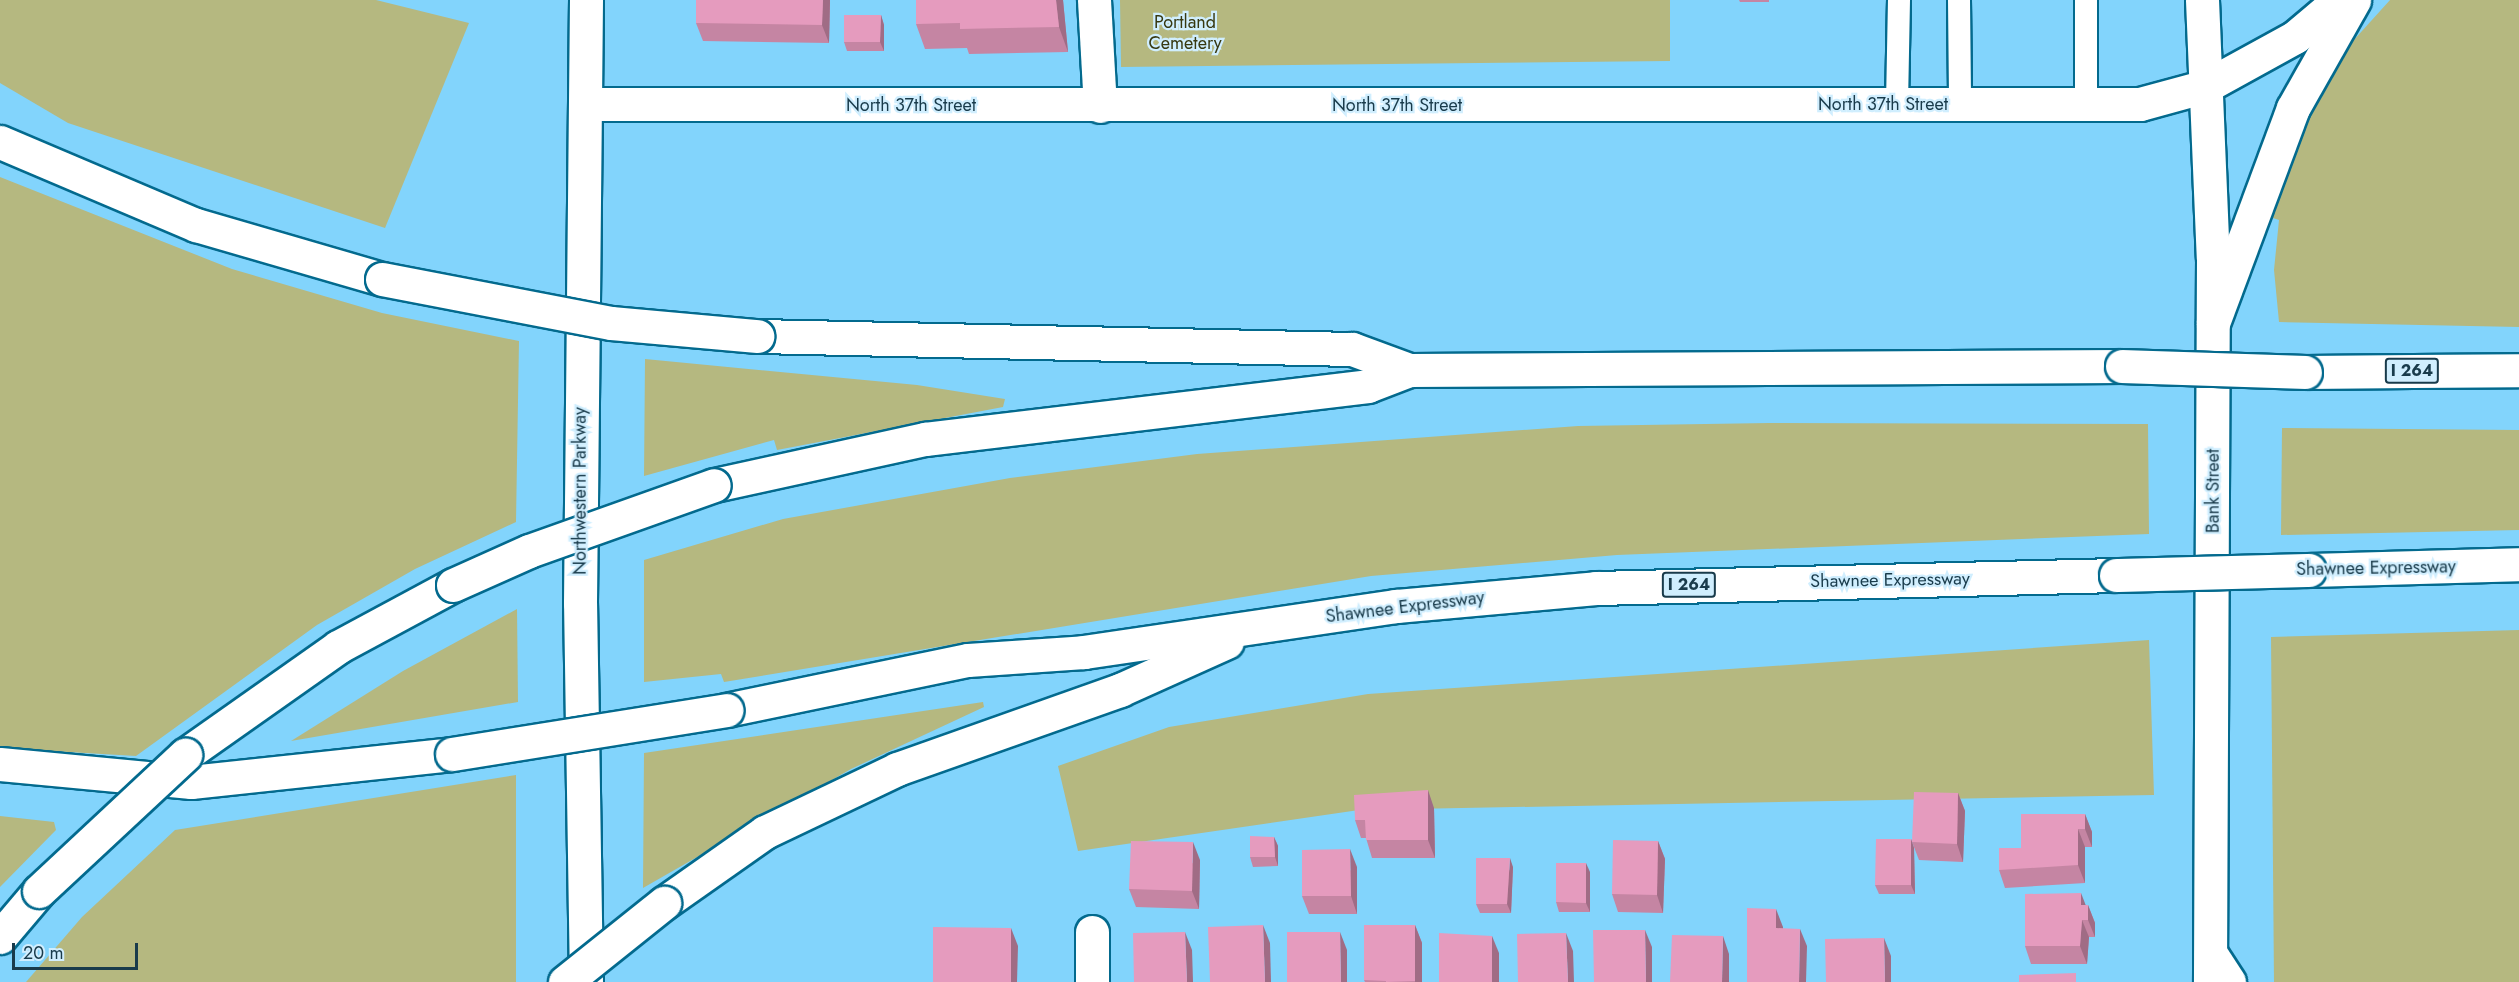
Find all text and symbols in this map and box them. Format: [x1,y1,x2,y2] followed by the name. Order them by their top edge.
[1148,12,1222,54] park label: Portland Cemetery
[1818,93,1948,115] street label: North 37th Street
[846,94,976,116] street label: North 37th Street
[1332,94,1462,116] street label: North 37th Street
[2384,358,2440,384] road number: I 264
[569,407,591,575] street label: Northwestern Parkway
[2202,449,2224,533] street label: Bank Street
[2296,556,2456,580] street label: Shawnee Expressway
[1810,568,1970,592] street label: Shawnee Expressway
[1660,572,1718,598] road number: I 264
[1325,587,1485,627] street label: Shawnee Expressway
[15,931,141,969] scale bar
[23,940,63,966] text: 20 m

